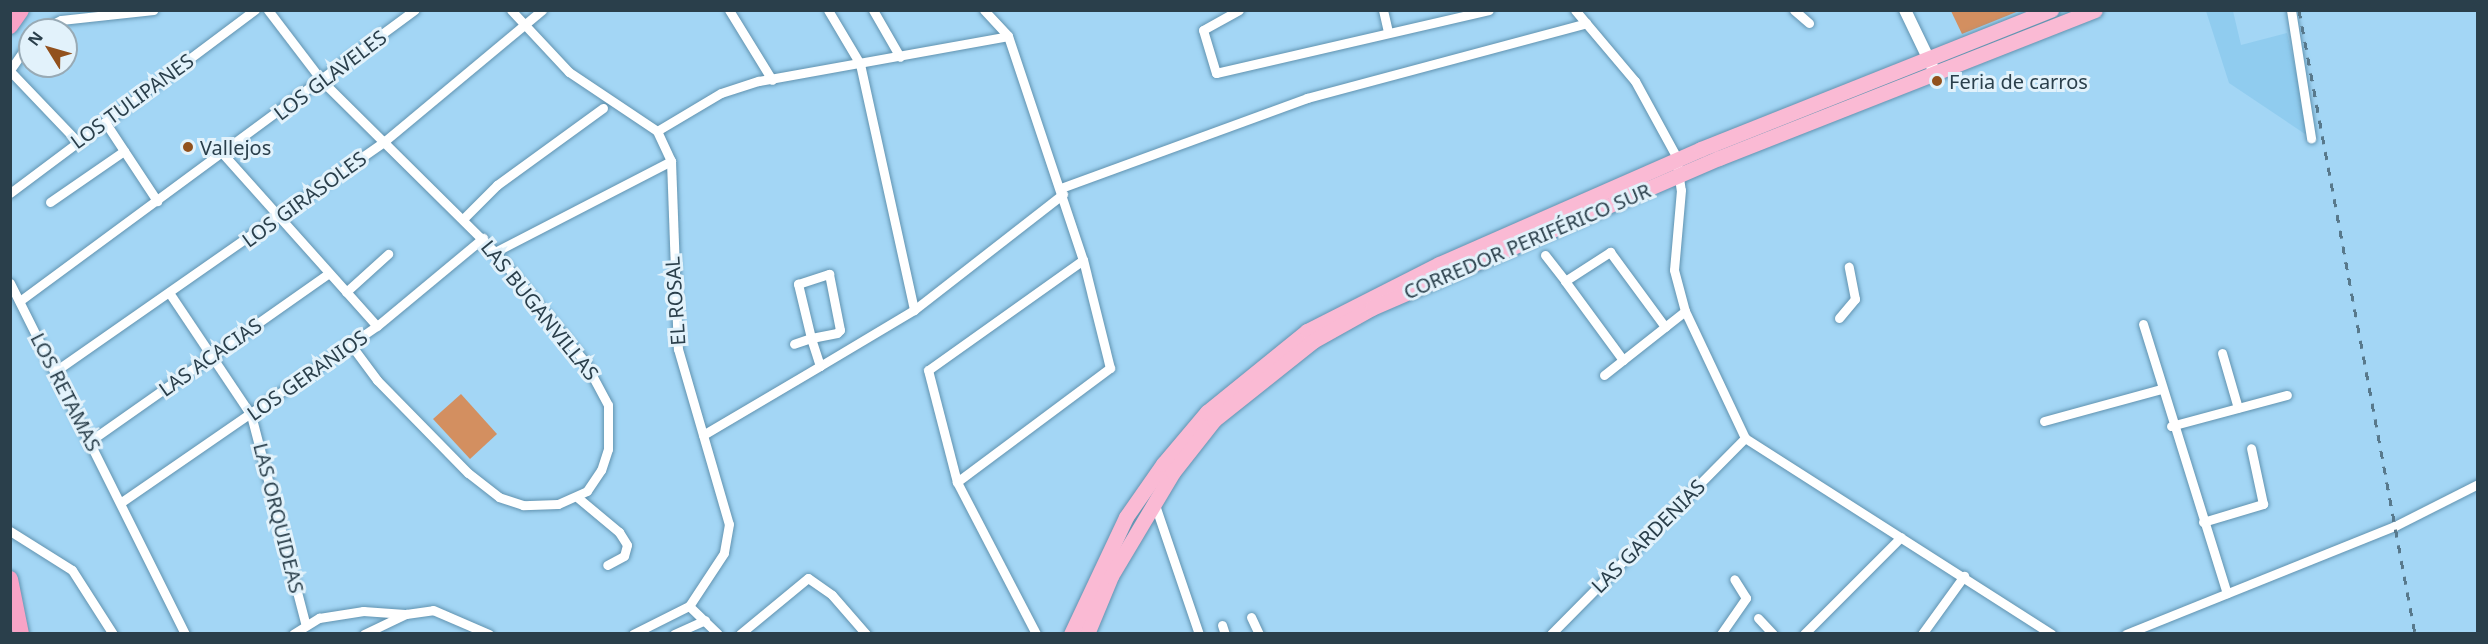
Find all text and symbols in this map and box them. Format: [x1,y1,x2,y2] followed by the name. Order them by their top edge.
[18,18,78,78] north arrow
[269,25,391,125] street label: LOS GLAVELES
[23,27,48,50] text: N
[66,48,198,154] street label: LOS TULIPANES
[1949,69,2088,93] place label: Feria de carros
[1930,74,1944,88] marker: Feria de carros
[200,135,271,159] place label: Vallejos
[181,140,195,154] marker: Vallejos
[237,146,371,252] street label: LOS GIRASOLES
[1400,178,1654,304] street label: CORREDOR PERIFÉRICO SUR
[476,235,604,385] street label: LAS BUGANVILLAS
[660,256,690,346] street label: EL ROSAL
[154,313,266,401] street label: LAS ACACIAS
[242,325,372,425] street label: LOS GERANIOS
[26,329,106,455] street label: LOS RETAMAS
[249,440,309,596] street label: LAS ORQUIDEAS
[1586,474,1710,598] street label: LAS GARDENIAS

